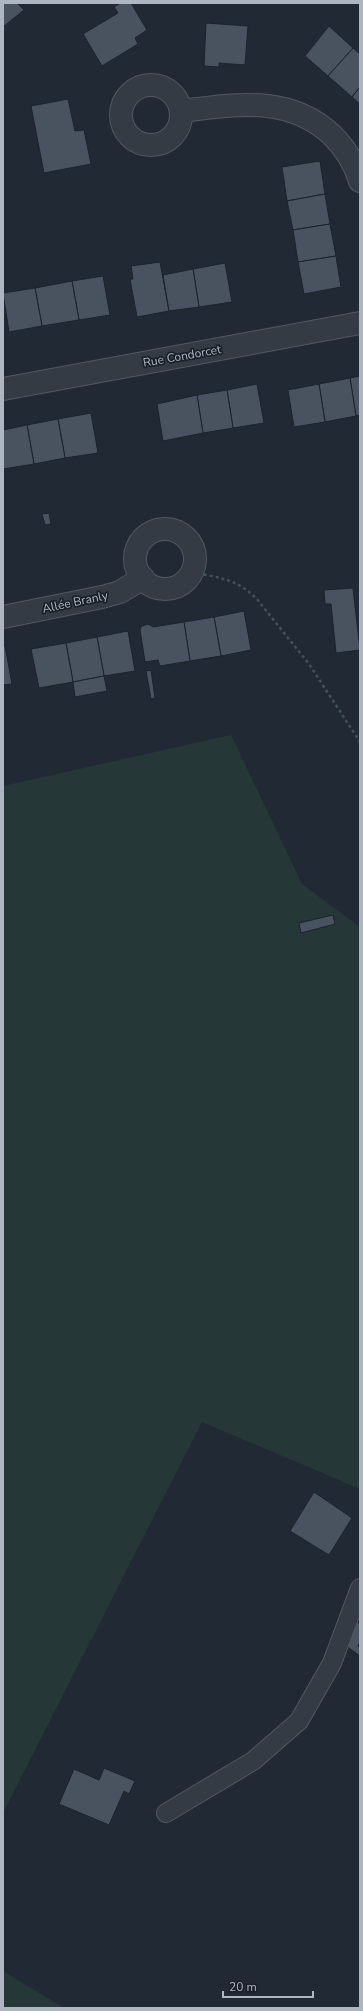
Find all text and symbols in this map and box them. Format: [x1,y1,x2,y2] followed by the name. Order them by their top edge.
[142,341,223,371] street label: Rue Condorcet
[41,587,110,617] street label: Allée Branly
[223,1973,313,1999] scale bar
[229,1979,257,1995] text: 20 m

